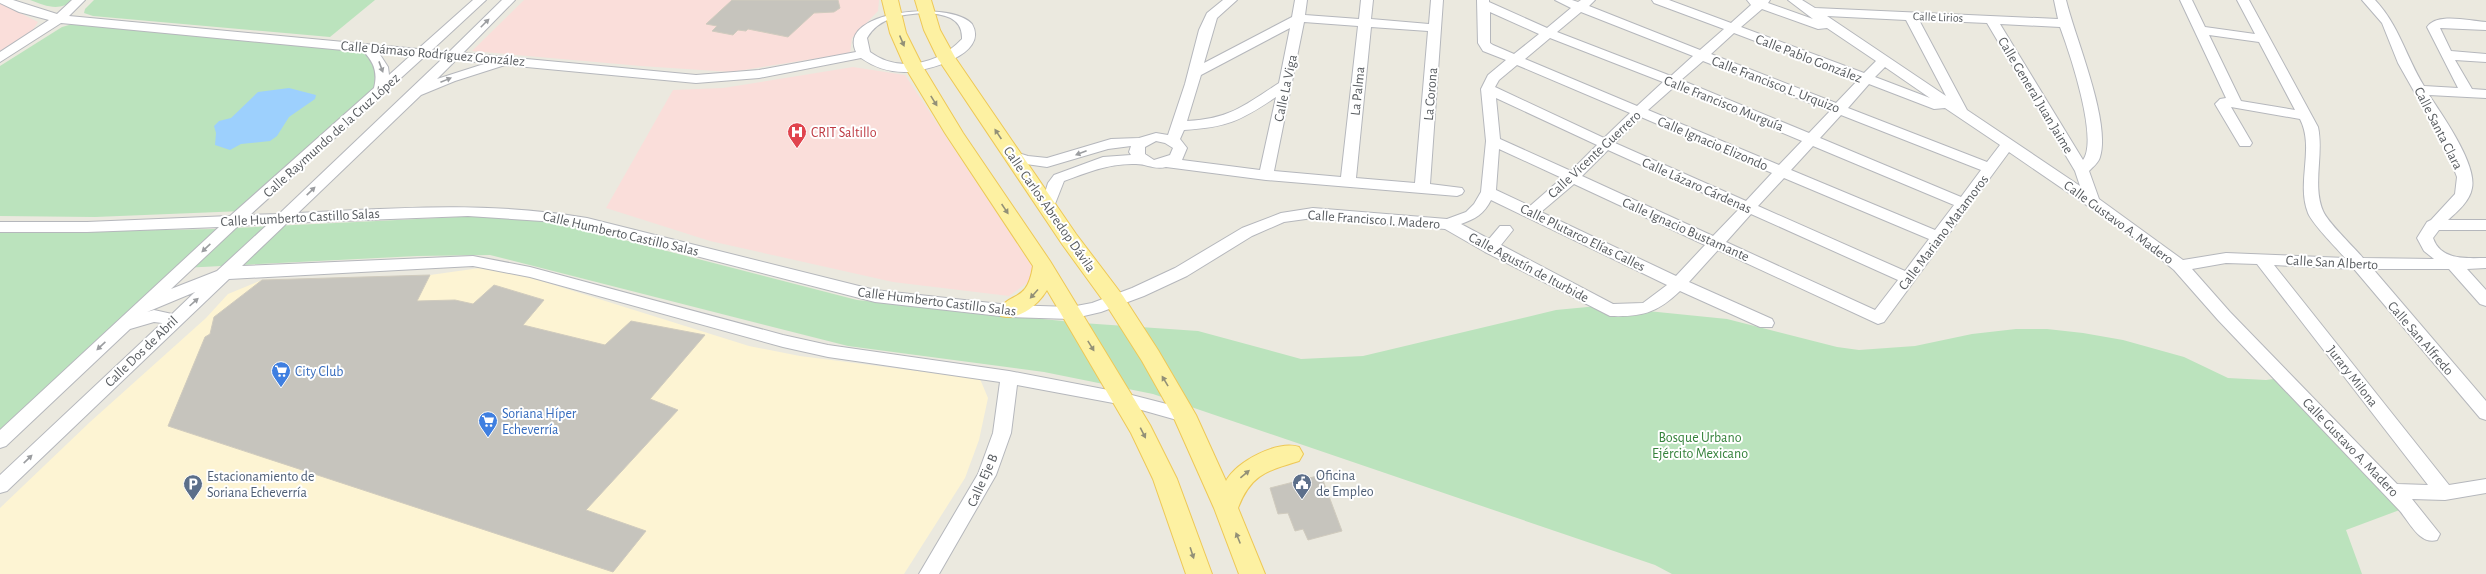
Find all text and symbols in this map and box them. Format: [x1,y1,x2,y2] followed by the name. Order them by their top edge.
[1913,10,1963,24] street label: Calle Lirios
[480,18,490,28] one-way arrow
[1754,32,1864,86] street label: Calle Pablo González
[1995,35,2075,156] street label: Calle General Juan Jaime
[899,36,905,48] one-way arrow
[340,39,526,69] street label: Calle Dámaso Rodríguez González
[1272,53,1300,123] street label: Calle La Viga
[1710,54,1842,116] street label: Calle Francisco L. Urquizo
[379,61,385,73] one-way arrow
[1348,65,1368,116] street label: La Palma
[1422,66,1440,121] street label: La Corona
[261,71,403,200] street label: Calle Raymundo de la Cruz López
[1662,74,1786,135] street label: Calle Francisco Murguía
[440,76,452,82] one-way arrow
[2411,85,2465,172] street label: Calle Santa Clara
[930,96,938,106] one-way arrow
[1546,108,1644,201] street label: Calle Vicente Guerrero
[1655,114,1770,174] street label: Calle Ignacio Elizondo
[786,121,808,149] hospital icon: CRIT Saltillo
[811,126,877,140] place label: CRIT Saltillo
[994,129,1002,139] one-way arrow
[1001,144,1098,275] street label: Calle Carlos Abredop Dávila
[1074,151,1086,157] one-way arrow
[1640,155,1753,216] street label: Calle Lázaro Cárdenas
[1896,172,1992,293] street label: Calle Mariano Matamoros
[2061,178,2176,267] street label: Calle Gustavo A. Madero
[306,186,316,196] one-way arrow
[1620,196,1751,264] street label: Calle Ignacio Bustamante
[1518,202,1647,274] street label: Calle Plutarco Elías Calles
[1002,203,1009,215] one-way arrow
[220,207,380,229] street label: Calle Humberto Castillo Salas
[1307,208,1441,232] street label: Calle Francisco I. Madero
[542,209,700,259] street label: Calle Humberto Castillo Salas
[1466,230,1591,306] street label: Calle Agustín de Iturbide
[201,243,211,253] one-way arrow
[2285,254,2379,272] street label: Calle San Alberto
[857,285,1017,319] street label: Calle Humberto Castillo Salas
[1030,289,1039,298] one-way arrow
[189,298,198,307] one-way arrow
[2385,299,2456,378] street label: Calle San Alfredo
[103,314,181,390] street label: Calle Dos de Abril
[1088,340,1095,352] one-way arrow
[96,342,106,351] one-way arrow
[2324,343,2381,410] street label: Jurary Milona
[270,360,292,388] supermarket icon: City Club
[295,365,344,379] place label: City Club
[1161,375,1168,387] one-way arrow
[2300,396,2401,500] street label: Calle Gustavo A. Madero
[502,407,577,437] place label: Soriana Híper Echeverría
[477,410,499,438] supermarket icon: Soriana Híper Echeverría
[1140,427,1146,439] one-way arrow
[1652,431,1748,461] park label: Bosque Urbano Ejército Mexicano
[965,452,1001,509] street label: Calle Eje B
[23,454,33,464] one-way arrow
[1316,469,1374,499] place label: Oficina de Empleo
[207,470,314,500] place label: Estacionamiento de Soriana Echeverría
[1239,470,1250,479] one-way arrow
[1291,472,1313,500] public building icon: Oficina de Empleo
[182,473,204,501] parking icon: Estacionamiento de Soriana Echeverría
[1235,531,1241,543] one-way arrow
[1190,548,1196,560] one-way arrow

